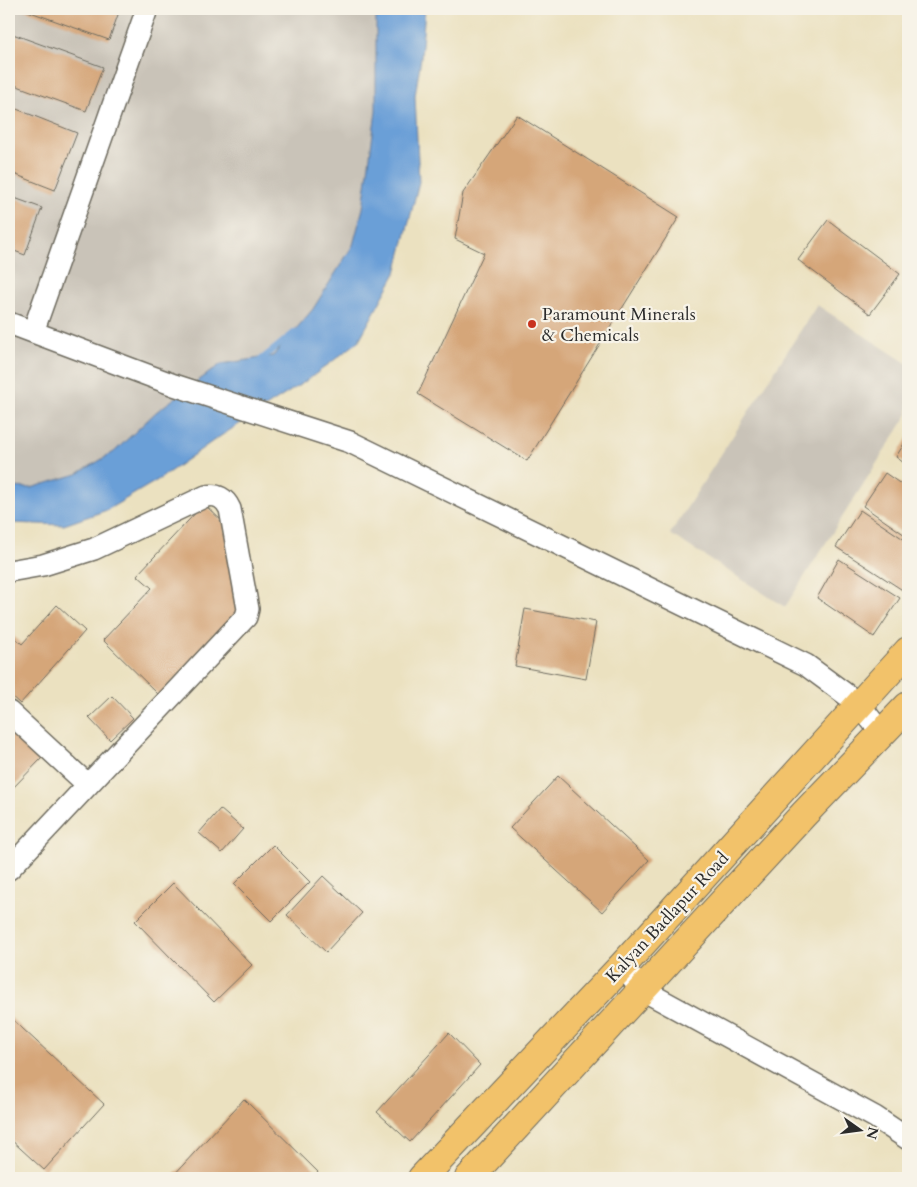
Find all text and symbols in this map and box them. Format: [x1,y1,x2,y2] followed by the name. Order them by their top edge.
[542,302,696,348] place label: Paramount Minerals & Chemicals
[526,318,538,330] marker: Paramount Minerals & Chemicals
[600,846,735,988] street label: Kalyan Badlapur Road
[834,1104,884,1154] north arrow
[861,1125,883,1141] text: N

